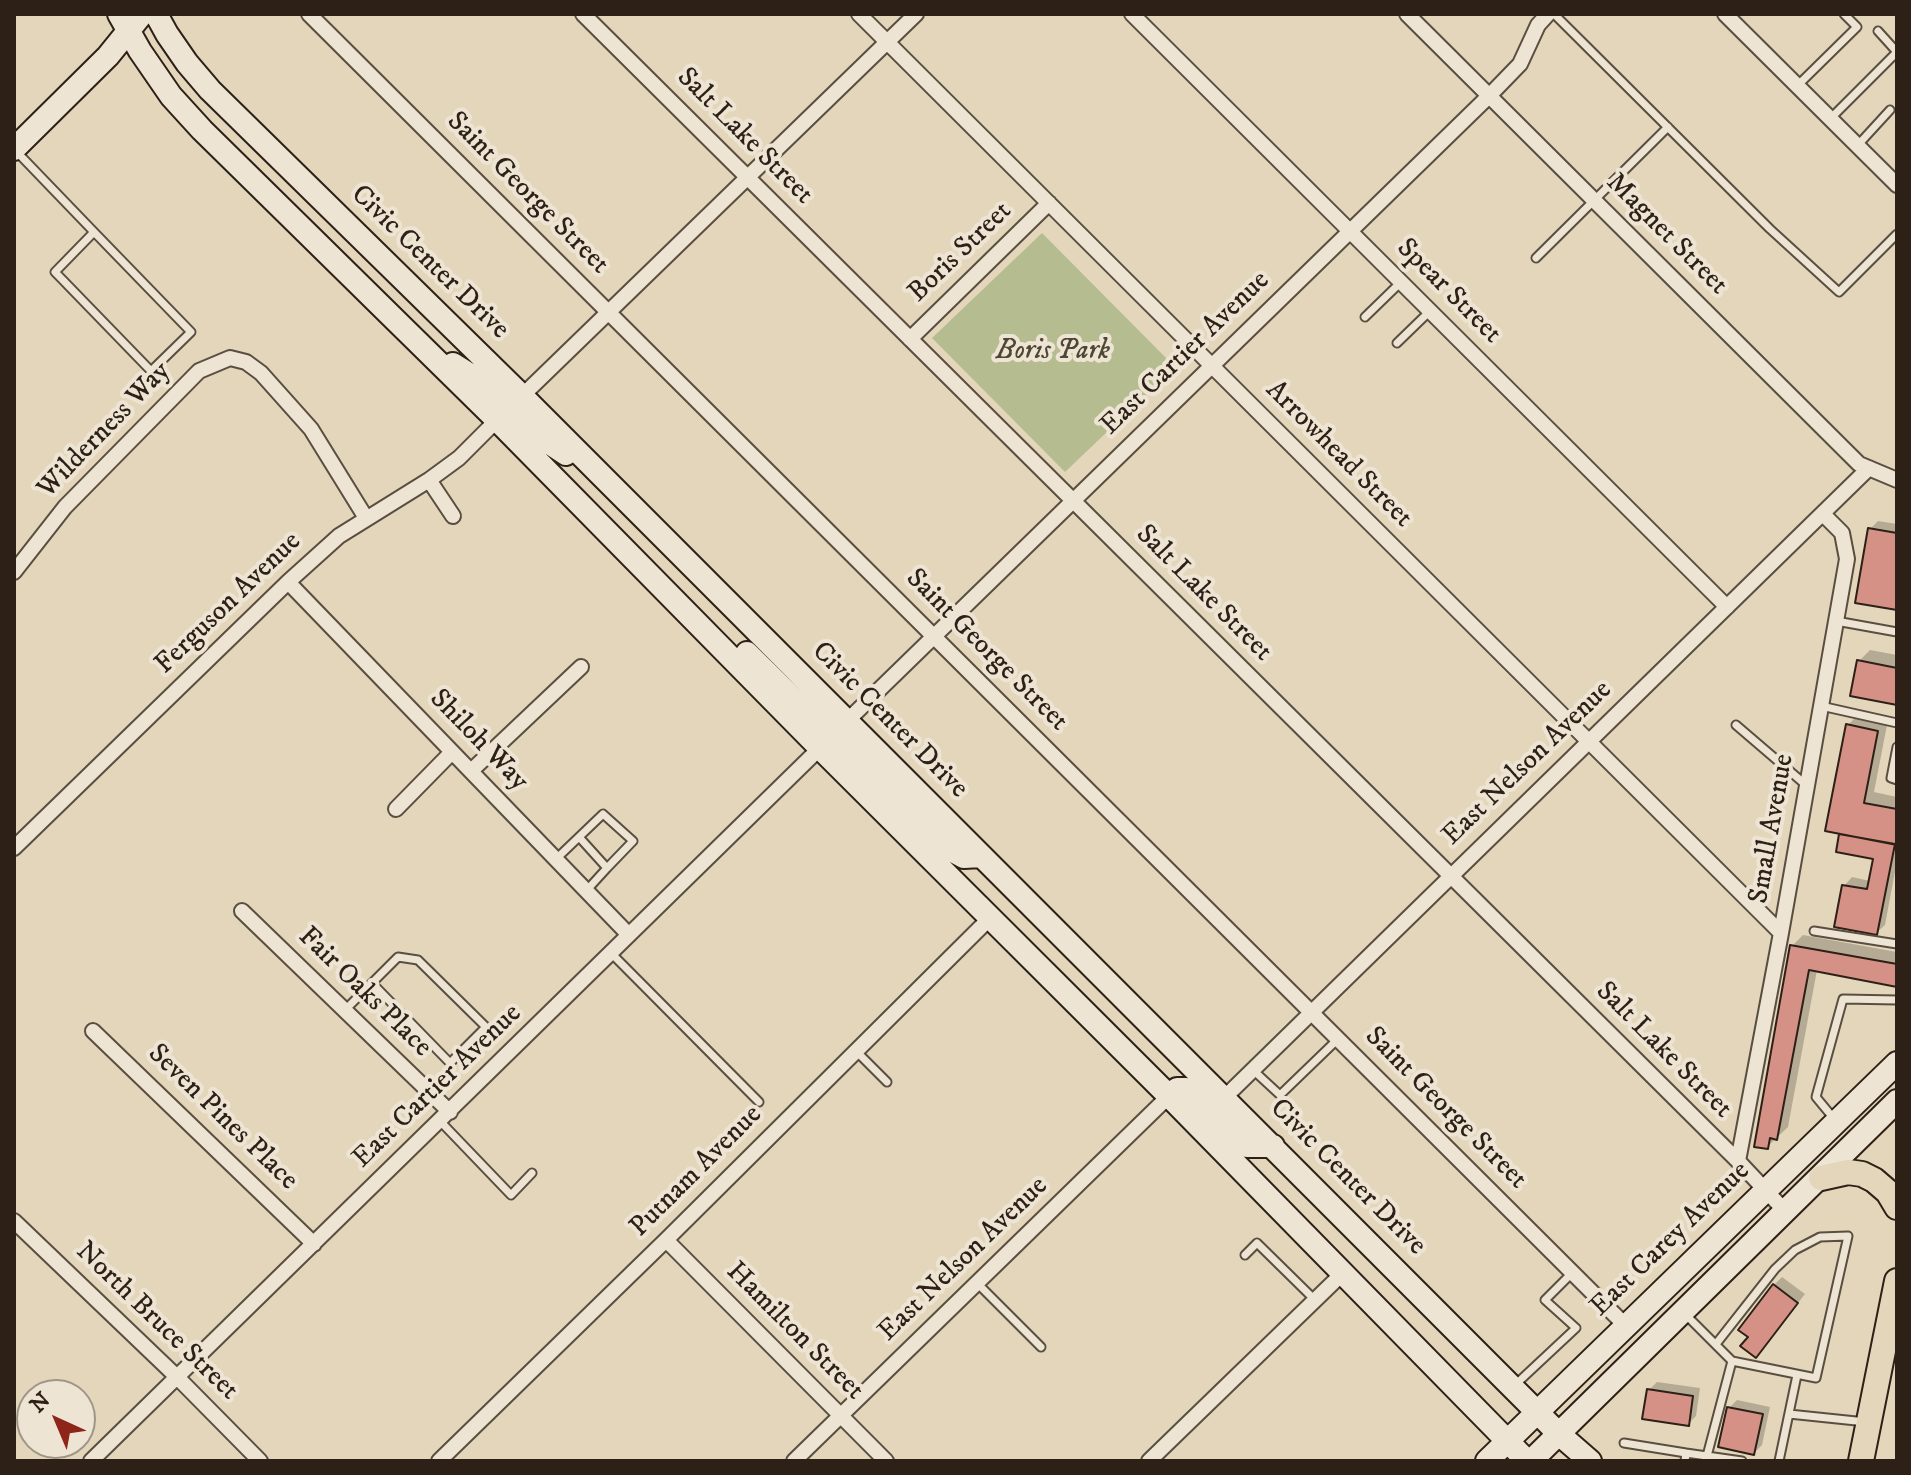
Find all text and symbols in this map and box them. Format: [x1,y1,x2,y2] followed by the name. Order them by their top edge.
[669,62,819,212] street label: Salt Lake Street
[439,106,615,282] street label: Saint George Street
[1598,167,1734,303] street label: Magnet Street
[343,179,515,347] street label: Civic Center Drive
[902,196,1020,310] street label: Boris Street
[1388,232,1508,352] street label: Spear Street
[1095,265,1277,443] street label: East Cartier Avenue
[996,335,1110,369] park label: Boris Park
[31,356,179,506] street label: Wilderness Way
[1257,374,1419,536] street label: Arrowhead Street
[1128,519,1278,669] street label: Salt Lake Street
[149,526,309,682] street label: Ferguson Avenue
[898,563,1074,739] street label: Saint George Street
[804,636,974,806] street label: Civic Center Drive
[1436,675,1620,853] street label: East Nelson Avenue
[421,683,535,799] street label: Shiloh Way
[1743,752,1803,906] street label: Small Avenue
[290,921,438,1065] street label: Fair Oaks Place
[1588,976,1738,1126] street label: Salt Lake Street
[347,998,529,1176] street label: East Cartier Avenue
[1357,1021,1533,1197] street label: Saint George Street
[140,1038,304,1198] street label: Seven Pines Place
[1262,1093,1432,1263] street label: Civic Center Drive
[624,1099,770,1245] street label: Putnam Avenue
[1584,1155,1758,1325] street label: East Carey Avenue
[872,1171,1056,1349] street label: East Nelson Avenue
[68,1236,244,1408] street label: North Bruce Street
[718,1256,870,1408] street label: Hamilton Street
[16,1379,96,1459] north arrow
[24,1387,56,1419] text: N

